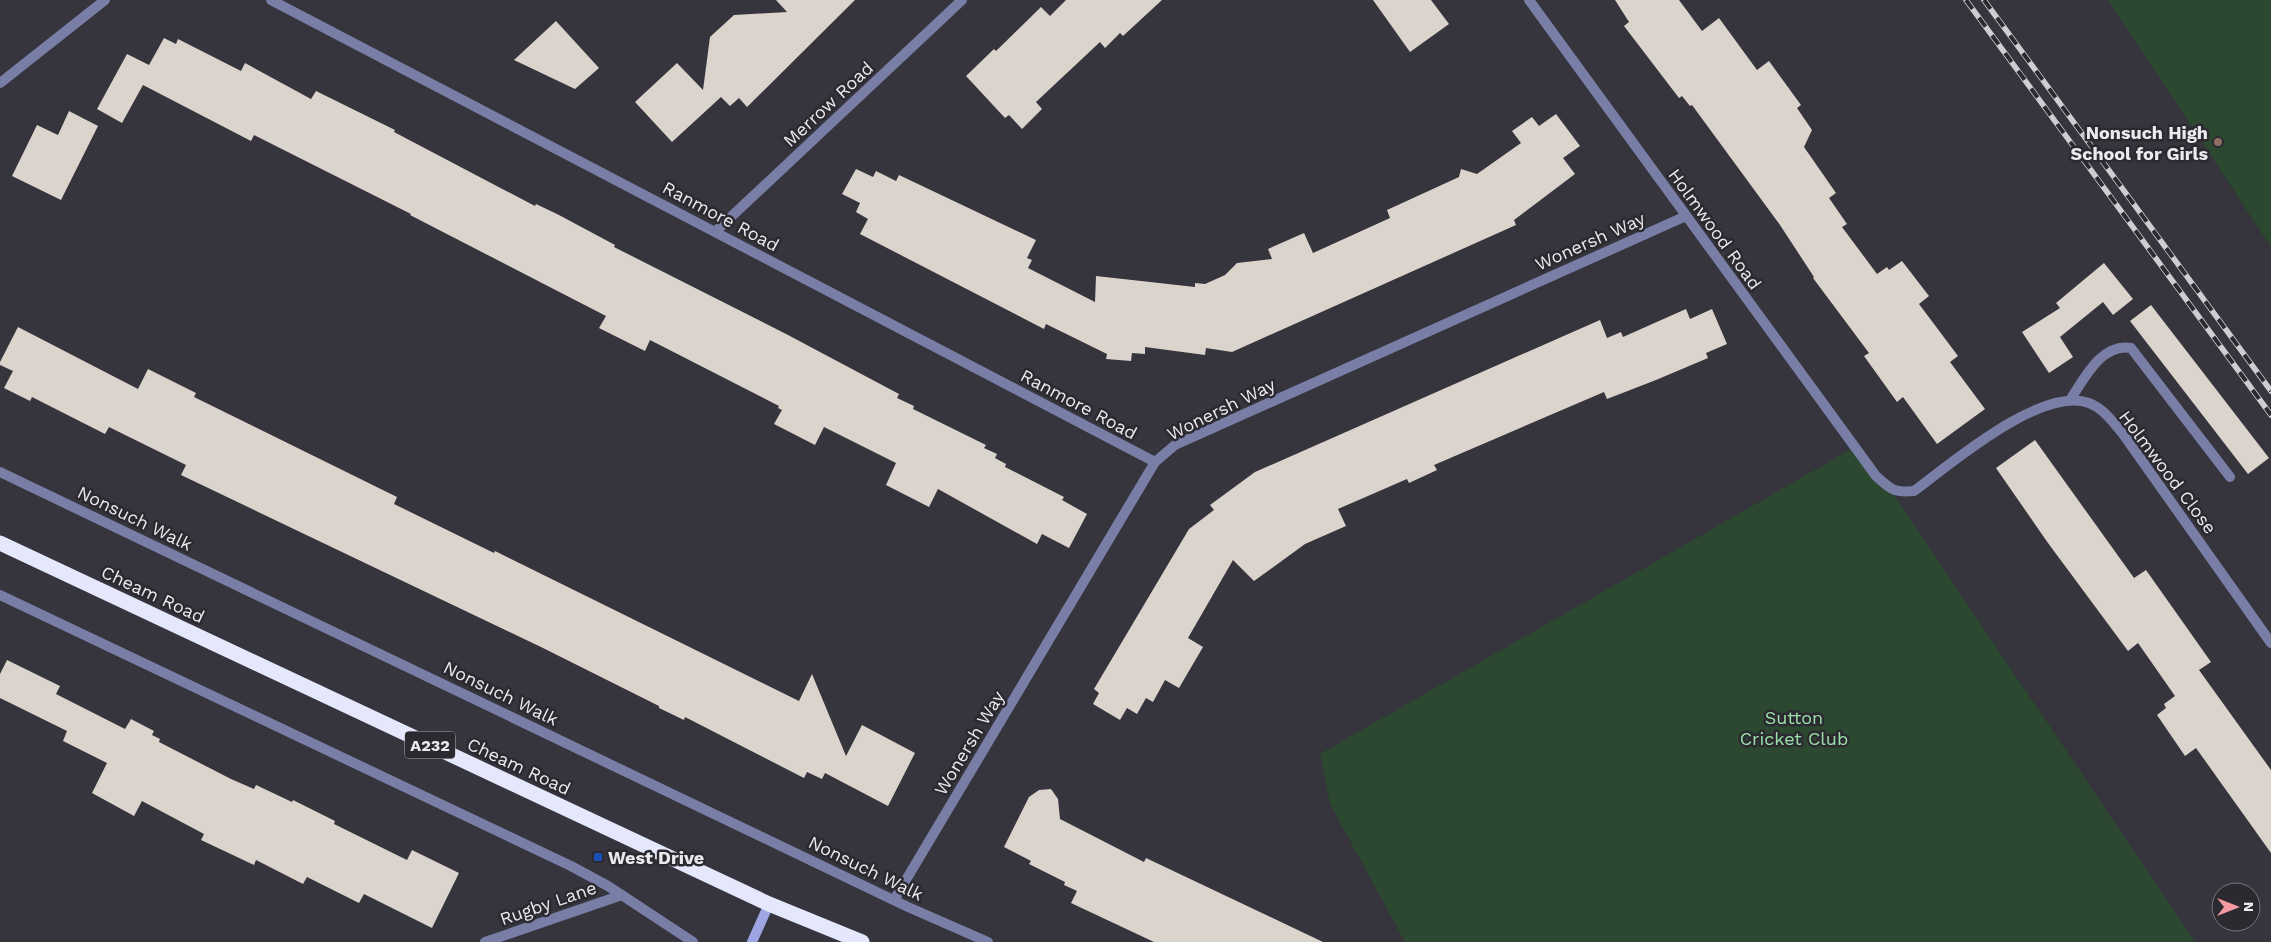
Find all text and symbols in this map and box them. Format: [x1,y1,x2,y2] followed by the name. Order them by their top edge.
[779,57,877,151] street label: Merrow Road
[2071,122,2208,164] place label: Nonsuch High School for Girls
[2212,136,2224,148] marker: Nonsuch High School for Girls
[1664,165,1766,293] street label: Holmwood Road
[659,176,783,256] street label: Ranmore Road
[1532,207,1649,275] street label: Wonersh Way
[1017,364,1141,444] street label: Ranmore Road
[1163,373,1279,444] street label: Wonersh Way
[2115,406,2221,538] street label: Holmwood Close
[74,481,196,555] street label: Nonsuch Walk
[98,561,208,627] street label: Cheam Road
[440,656,562,730] street label: Nonsuch Walk
[930,686,1009,799] street label: Wonersh Way
[1740,707,1848,749] park label: Sutton Cricket Club
[405,732,455,758] road number: A232
[464,733,574,799] street label: Cheam Road
[805,831,927,905] street label: Nonsuch Walk
[608,847,704,868] place label: West Drive
[592,851,604,863] marker: West Drive
[497,877,599,929] street label: Rugby Lane
[2211,882,2261,932] north arrow
[2241,902,2257,912] text: N

